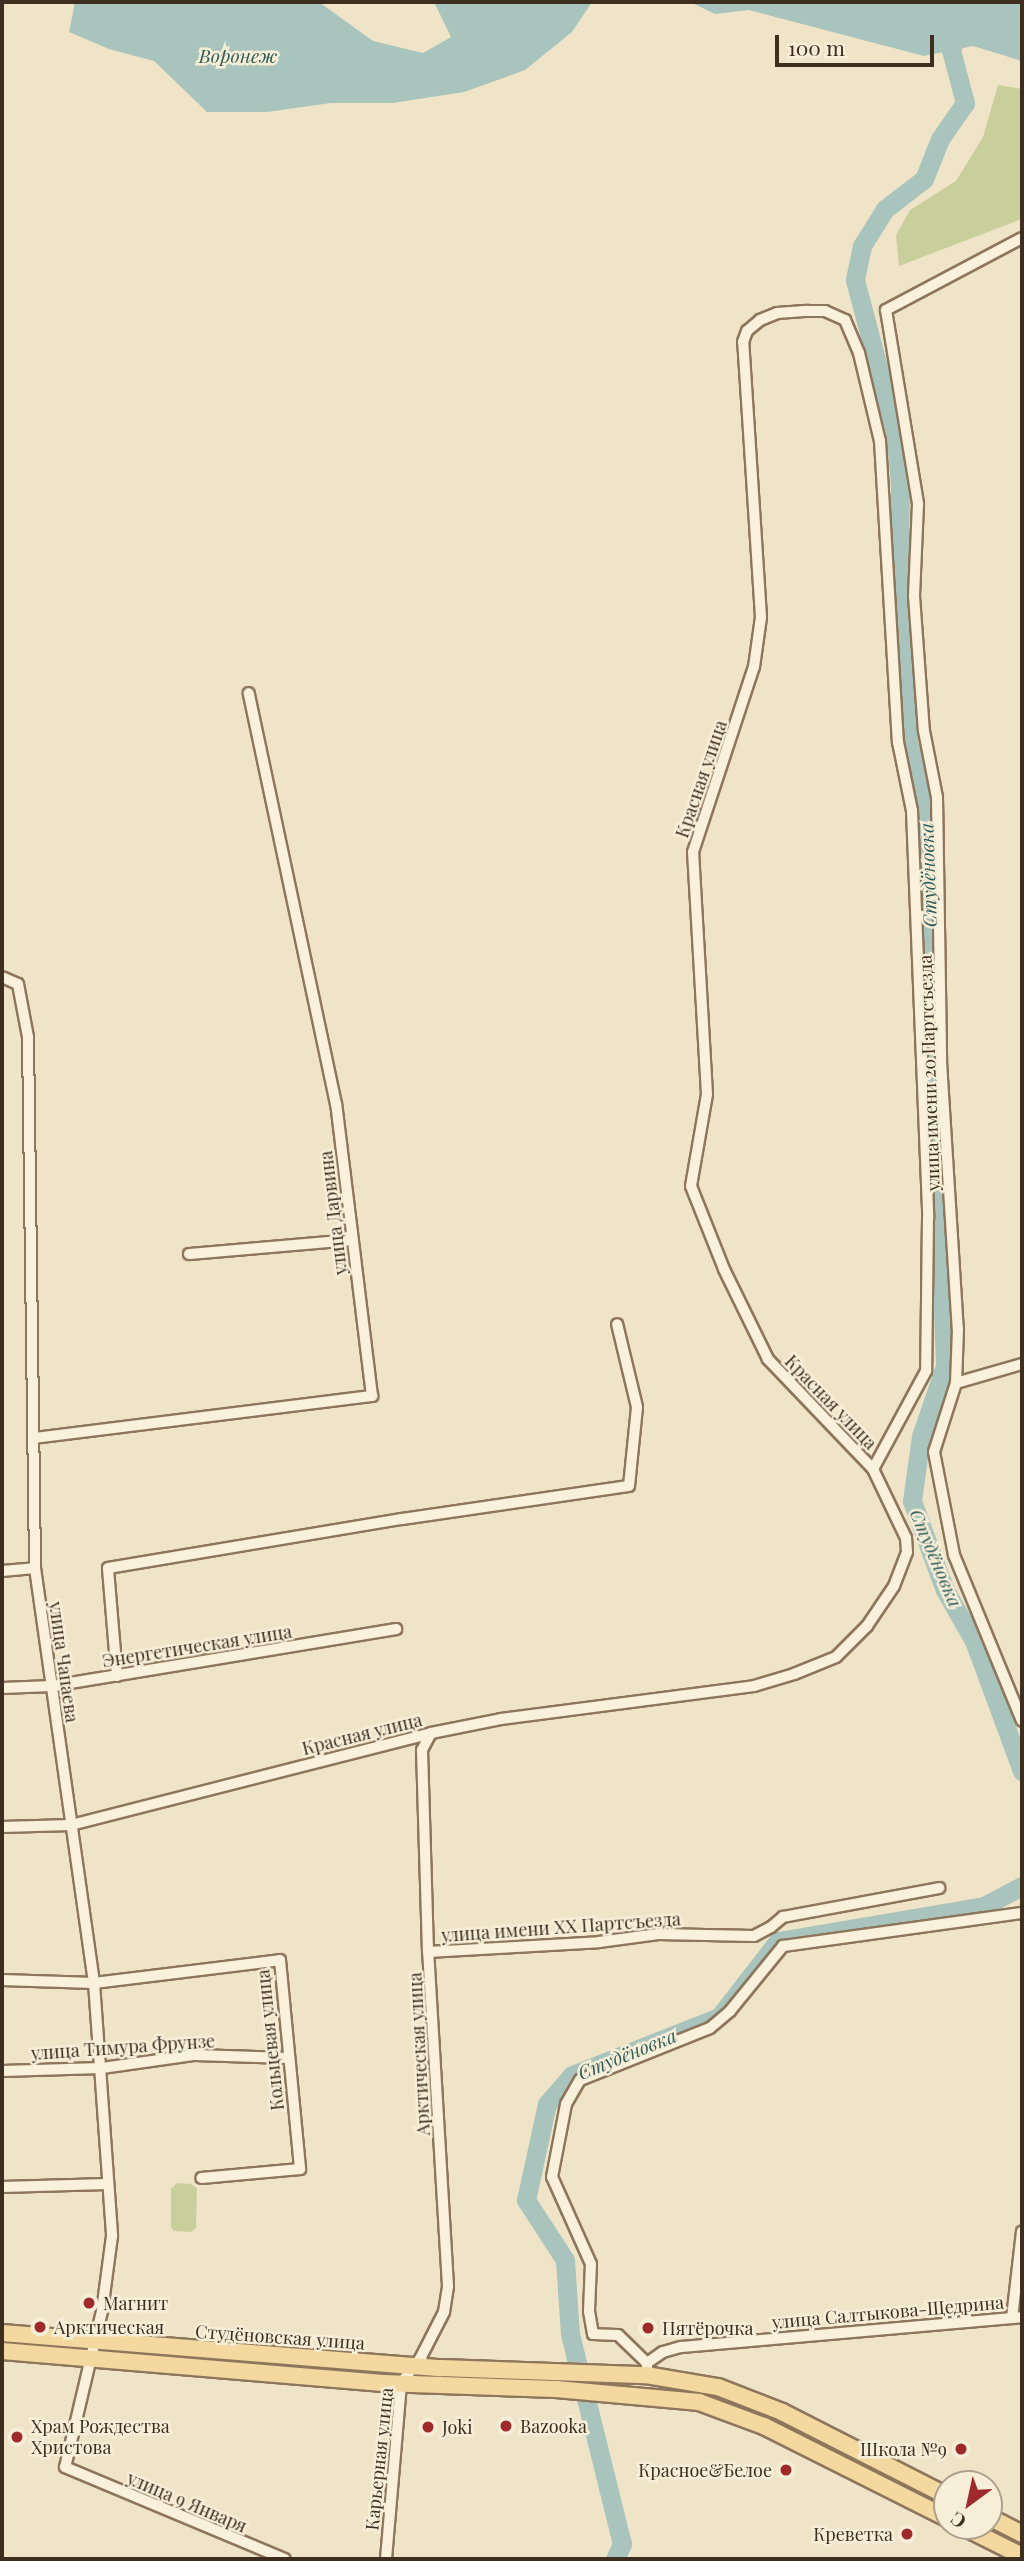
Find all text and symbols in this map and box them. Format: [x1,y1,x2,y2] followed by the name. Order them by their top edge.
[779,21,938,65] scale bar
[788,33,845,61] text: 100 m
[199,45,277,67] water label: Воронеж
[671,717,731,841] street label: Красная улица
[915,822,941,928] water label: Студёновка
[914,954,944,1192] street label: улица имени 20 Партсъезда
[315,1150,351,1276] street label: улица Дарвина
[781,1350,881,1454] street label: Красная улица
[905,1505,967,1611] water label: Студёновка
[45,1600,83,1724] street label: улица Чапаева
[101,1620,293,1672] street label: Энергетическая улица
[300,1709,424,1759] street label: Красная улица
[441,1908,681,1946] street label: улица имени ХХ Партсъезда
[252,1968,288,2112] street label: Кольцевая улица
[404,1972,434,2136] street label: Арктическая улица
[574,2024,680,2084] water label: Студёновка
[30,2030,216,2064] street label: улица Тимура Фрунзе
[771,2291,1005,2333] street label: улица Салтыкова-Щедрина
[103,2292,168,2314] place label: Магнит
[81,2295,97,2311] marker: Магнит
[54,2316,164,2338] place label: Арктическая
[662,2317,753,2339] place label: Пятёрочка
[32,2319,48,2335] marker: Арктическая
[194,2320,366,2354] street label: Студёновская улица
[640,2320,656,2336] marker: Пятёрочка
[361,2387,397,2531] street label: Карьерная улица
[520,2415,587,2437] place label: Bazooka
[31,2416,170,2458] place label: Храм Рождества Христова
[442,2416,472,2438] place label: Joki
[498,2418,514,2434] marker: Bazooka
[420,2419,436,2435] marker: Joki
[9,2429,25,2445] marker: Храм Рождества Христова
[860,2438,947,2460] place label: Школа №9
[953,2441,969,2457] marker: Школа №9
[638,2459,772,2481] place label: Красное&Белое
[778,2462,794,2478] marker: Красное&Белое
[124,2467,250,2537] street label: улица 9 Января
[933,2470,1003,2540] north arrow
[945,2506,970,2535] text: С
[813,2523,893,2545] place label: Креветка
[899,2526,915,2542] marker: Креветка

